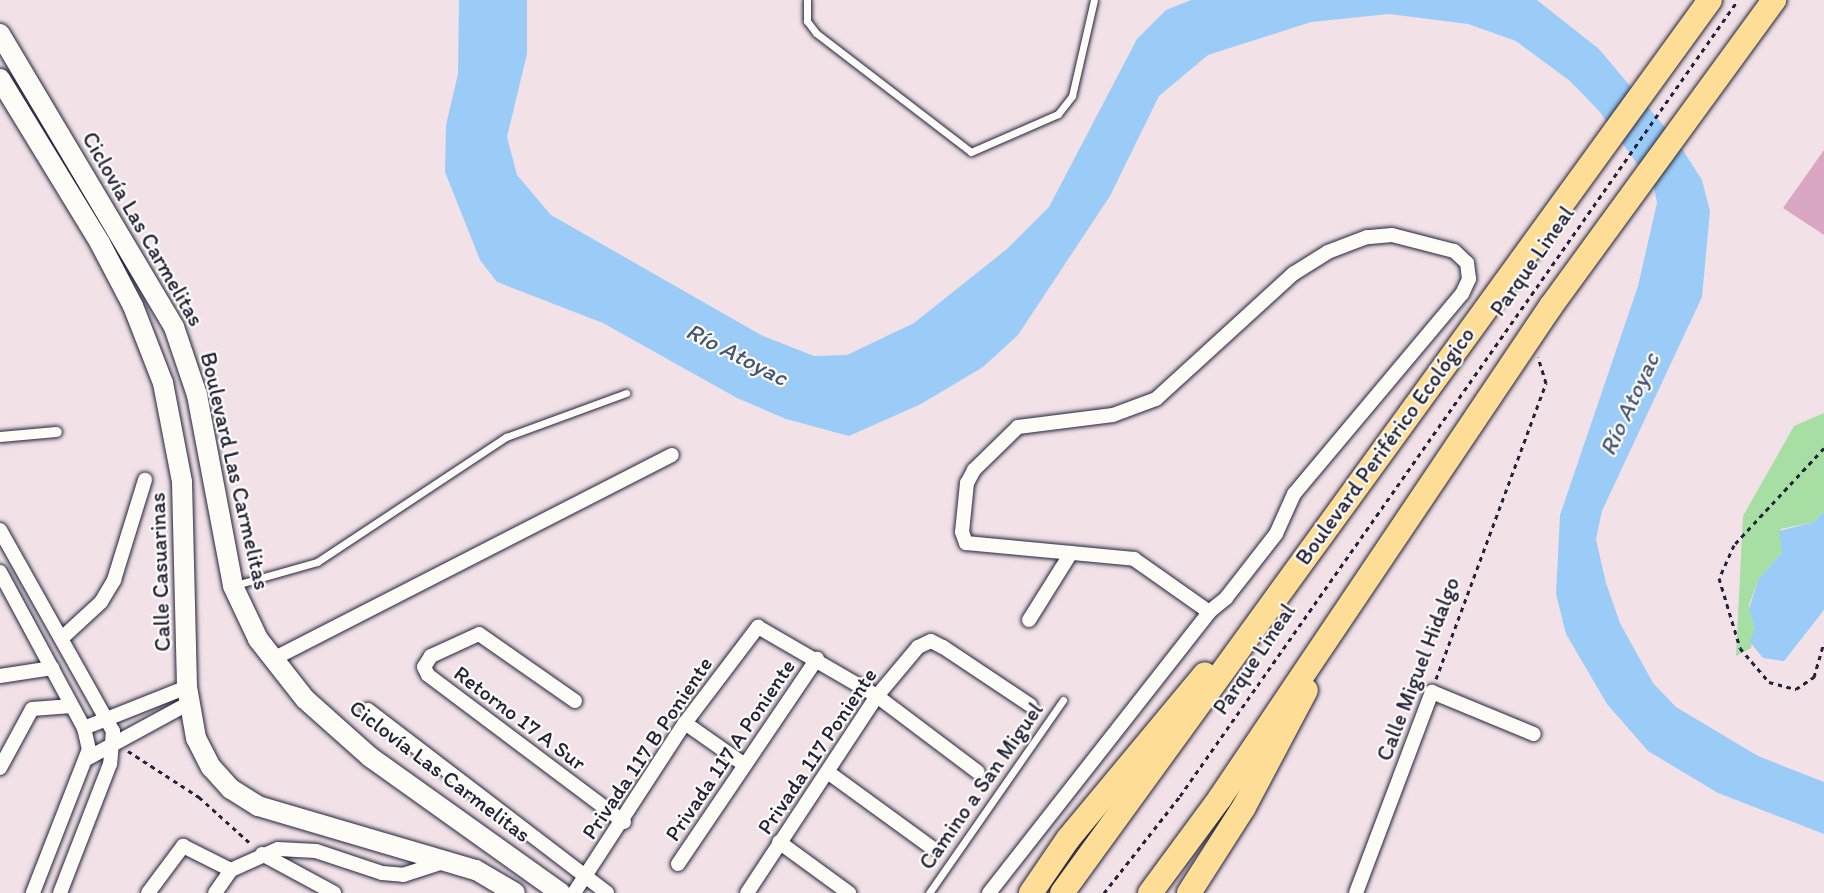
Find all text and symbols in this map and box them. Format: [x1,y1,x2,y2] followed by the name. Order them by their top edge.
[76,127,210,331] street label: Ciclovía Las Carmelitas
[1484,201,1580,321] street label: Parque Lineal
[682,316,792,392] water label: Río Atoyac
[1290,322,1480,570] street label: Boulevard Periférico Ecológico
[1593,348,1665,460] water label: Río Atoyac
[195,350,275,592] street label: Boulevard Las Carmelitas
[144,492,176,652] street label: Calle Casuarinas
[1371,574,1465,764] street label: Calle Miguel Hidalgo
[1207,599,1301,719] street label: Parque Lineal
[576,652,718,844] street label: Privada 117 B Poniente
[659,654,801,846] street label: Privada 117 A Poniente
[449,660,591,776] street label: Retorno 17 A Sur
[752,663,882,839] street label: Privada 117 Poniente
[344,694,536,848] street label: Ciclovía Las Carmelitas
[913,697,1049,875] street label: Camino a San Miguel

